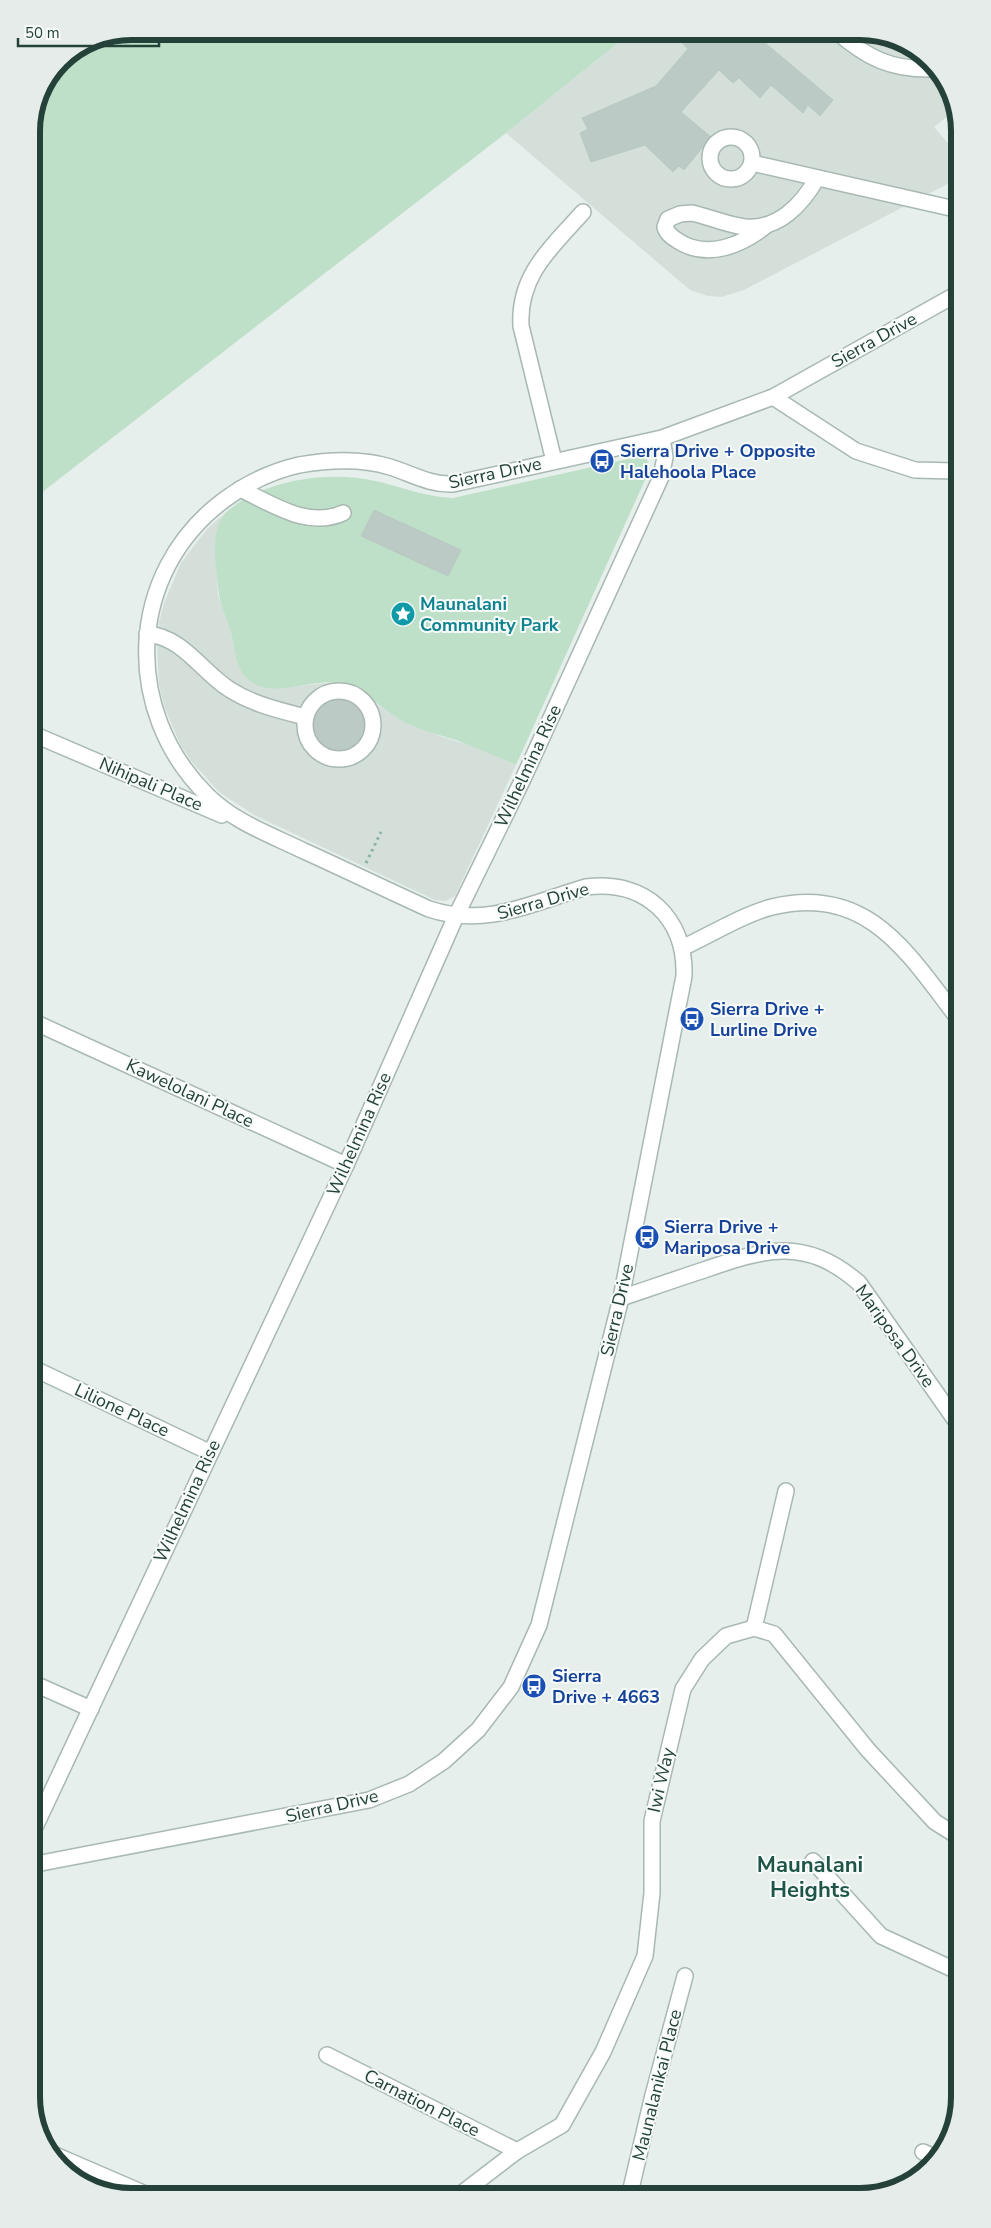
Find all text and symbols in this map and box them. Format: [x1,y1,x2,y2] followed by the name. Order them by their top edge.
[18,15,159,47] scale bar
[25,23,60,43] text: 50 m
[827,307,921,373] street label: Sierra Drive
[620,439,816,484] place label: Sierra Drive + Opposite Halehoola Place
[589,448,615,474] bus stop icon: Sierra Drive + Opposite Halehoola Place
[446,451,544,495] street label: Sierra Drive
[420,592,559,637] place label: Maunalani Community Park
[390,601,416,627] place icon: Maunalani Community Park
[489,701,567,831] street label: Wilhelmina Rise
[96,751,206,817] street label: Nihipali Place
[494,876,592,926] street label: Sierra Drive
[710,997,825,1042] place label: Sierra Drive + Lurline Drive
[679,1006,705,1032] bus stop icon: Sierra Drive + Lurline Drive
[122,1053,258,1133] street label: Kawelolani Place
[321,1068,397,1200] street label: Wilhelmina Rise
[664,1215,790,1260] place label: Sierra Drive + Mariposa Drive
[634,1224,660,1250] bus stop icon: Sierra Drive + Mariposa Drive
[595,1261,639,1359] street label: Sierra Drive
[850,1280,940,1392] street label: Mariposa Drive
[71,1378,173,1442] street label: Lilione Place
[148,1436,226,1566] street label: Wilhelmina Rise
[552,1664,660,1709] place label: Sierra Drive + 4663
[521,1673,547,1699] bus stop icon: Sierra Drive + 4663
[642,1744,680,1815] street label: Iwi Way
[283,1784,381,1828] street label: Sierra Drive
[757,1850,863,1905] district label: Maunalani Heights
[627,2007,687,2163] street label: Maunalanikai Place
[360,2064,484,2142] street label: Carnation Place

